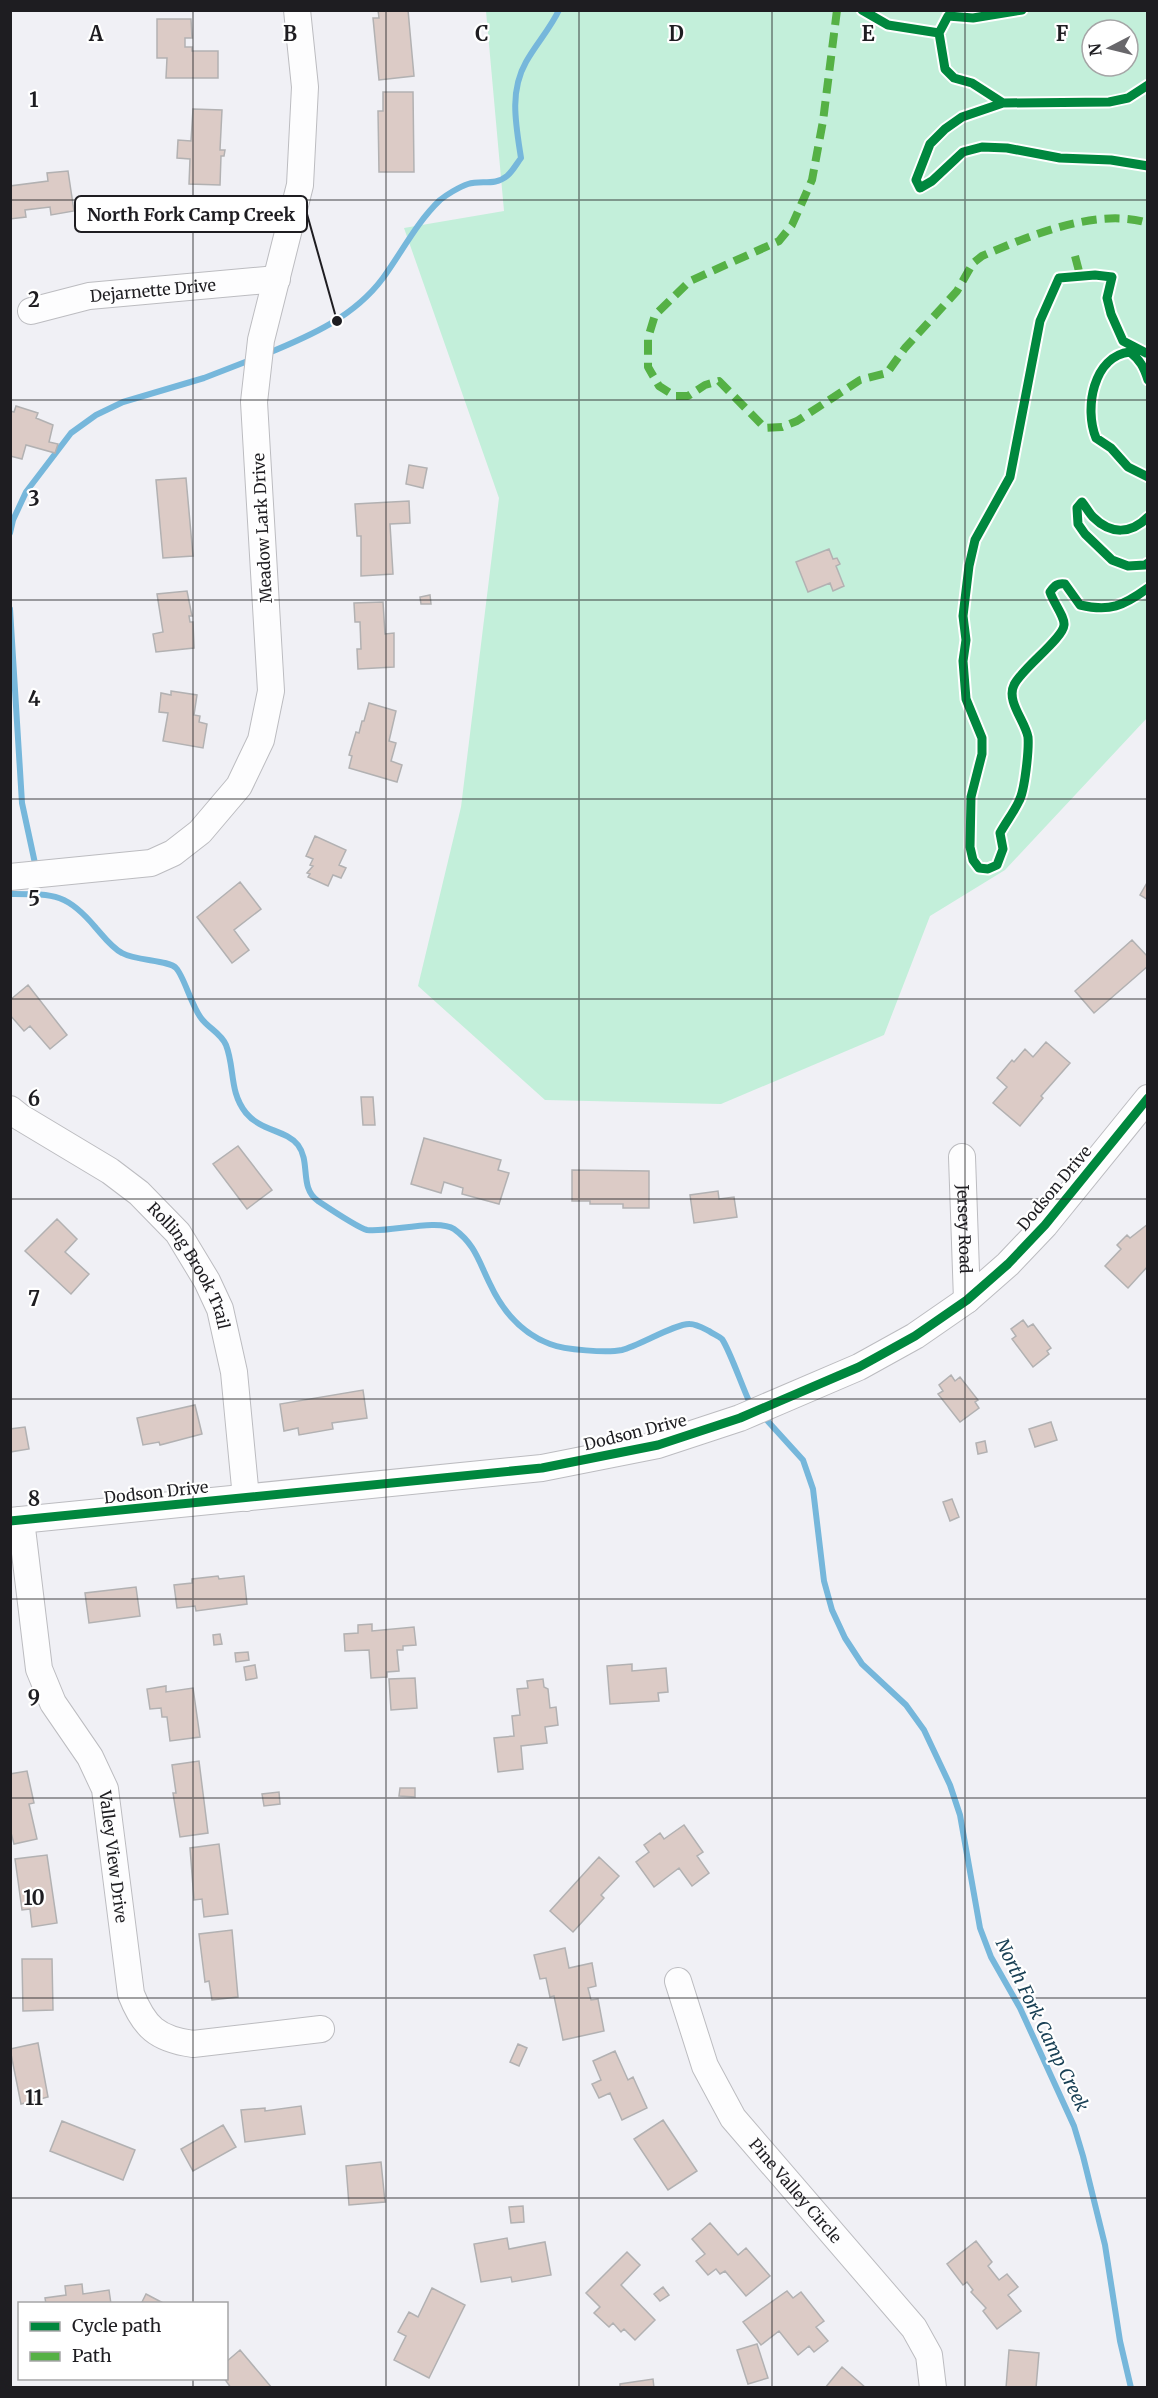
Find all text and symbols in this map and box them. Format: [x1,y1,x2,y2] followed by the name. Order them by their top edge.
[1080,18,1140,78] north arrow
[88,21,104,46] text: A
[283,21,297,46] text: B
[475,21,489,46] text: C
[668,21,684,46] text: D
[861,21,875,46] text: E
[1056,21,1069,46] text: F
[1084,42,1106,57] text: N
[29,87,39,112] text: 1
[75,196,307,232] callout: North Fork Camp Creek
[87,203,295,226] text: North Fork Camp Creek
[89,275,217,306] street label: Dejarnette Drive
[28,287,40,312] text: 2
[248,452,276,604] street label: Meadow Lark Drive
[28,486,40,511] text: 3
[28,686,41,711] text: 4
[28,886,40,911] text: 5
[28,1086,40,1111] text: 6
[1013,1141,1095,1235] street label: Dodson Drive
[953,1183,976,1274] street label: Jersey Road
[143,1198,234,1331] street label: Rolling Brook Trail
[28,1286,40,1311] text: 7
[582,1410,688,1454] street label: Dodson Drive
[103,1477,209,1507] street label: Dodson Drive
[28,1486,40,1511] text: 8
[28,1685,40,1710] text: 9
[95,1789,132,1924] street label: Valley View Drive
[23,1885,45,1910] text: 10
[991,1935,1094,2115] water label: North Fork Camp Creek
[25,2085,43,2110] text: 11
[745,2134,846,2247] street label: Pine Valley Circle
[18,2302,228,2380] legend
[72,2314,162,2337] text: Cycle path
[72,2344,112,2367] text: Path

